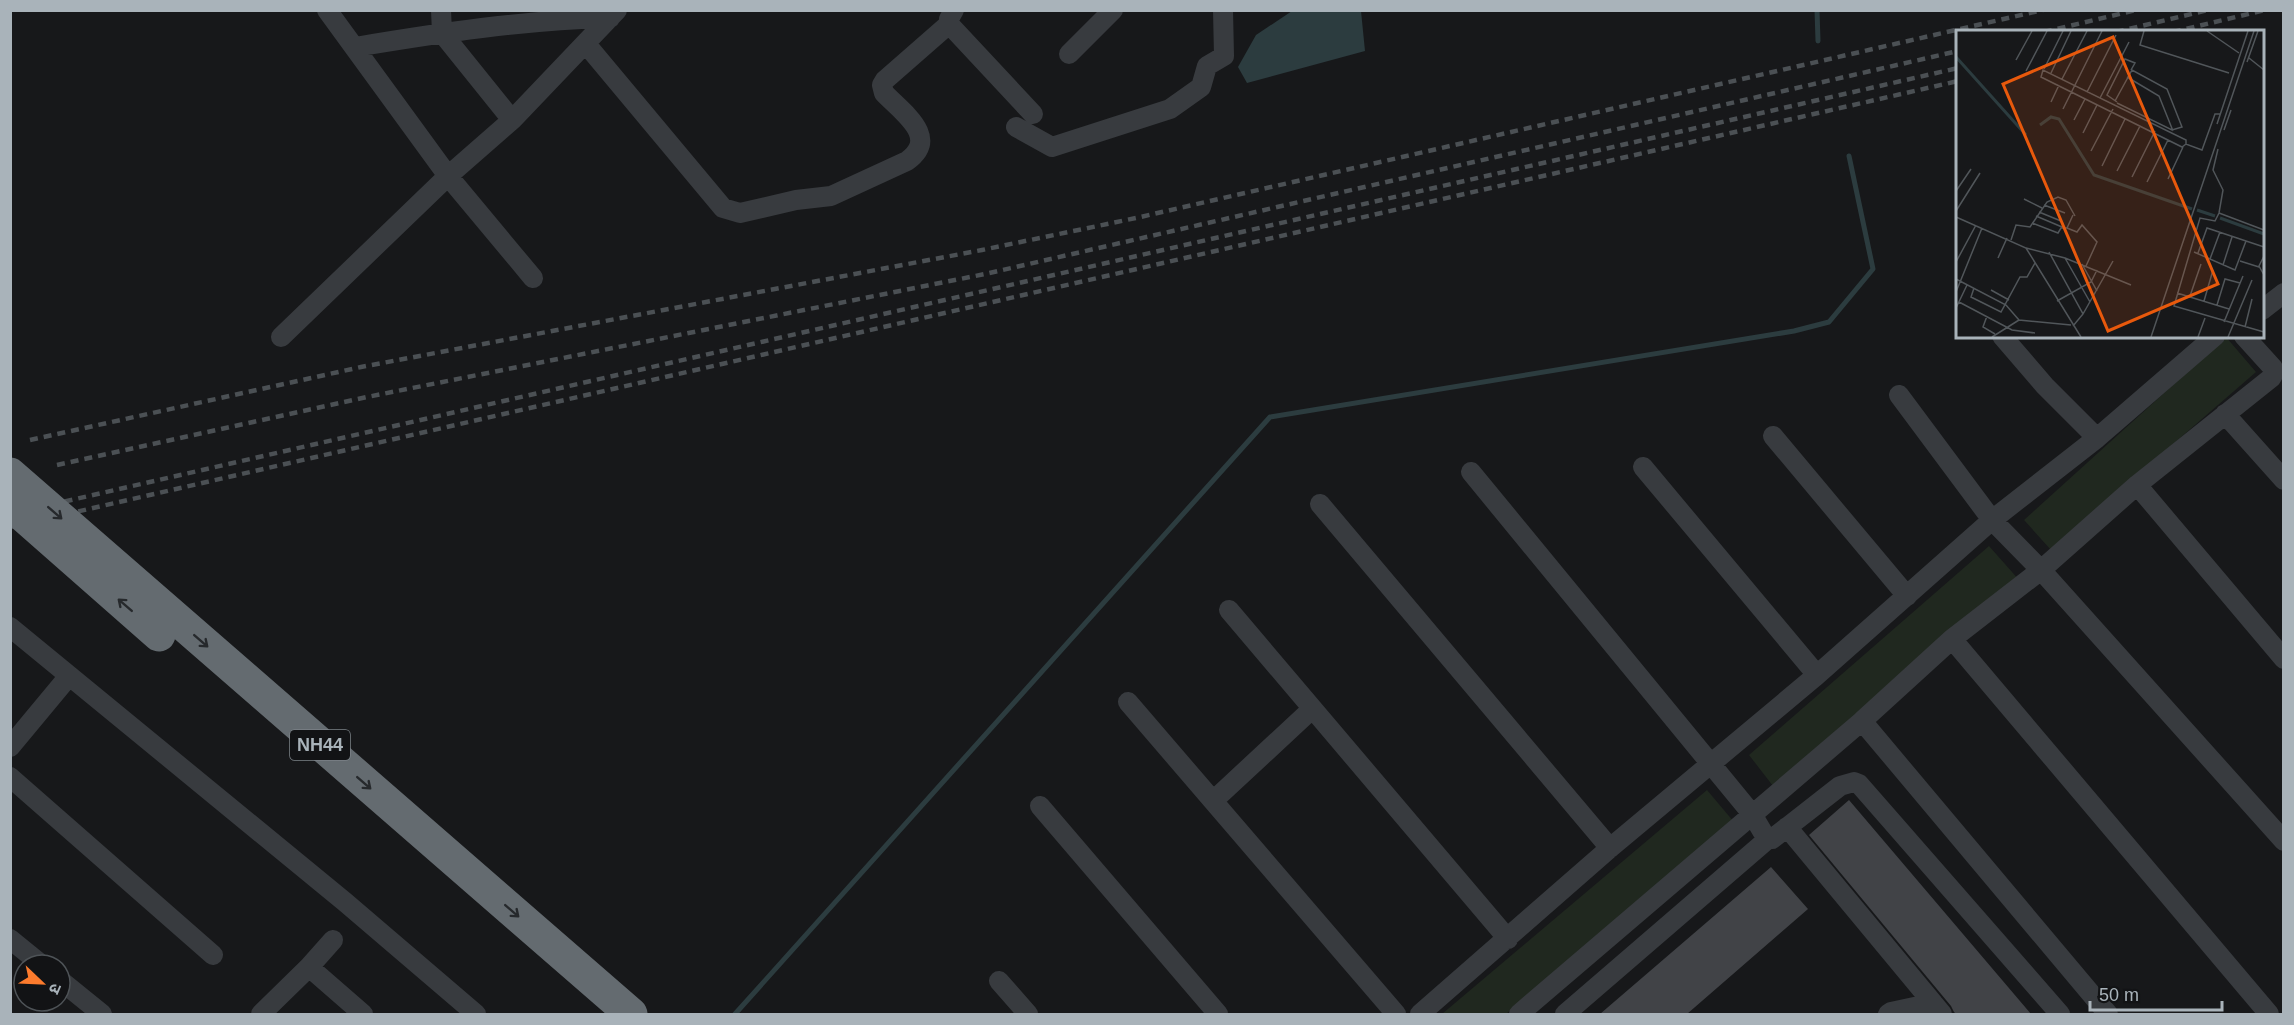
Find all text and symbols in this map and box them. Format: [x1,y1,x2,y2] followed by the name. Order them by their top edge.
[1956,30,2264,338] inset map
[47,506,62,520] one-way arrow
[118,598,133,612] one-way arrow
[193,635,209,648] one-way arrow
[290,730,350,760] road number: NH44
[356,776,371,790] one-way arrow
[504,904,519,918] one-way arrow
[12,953,72,1013] north arrow
[2090,974,2222,1012] scale bar
[45,981,65,997] text: उ
[2099,985,2139,1005] text: 50 m

